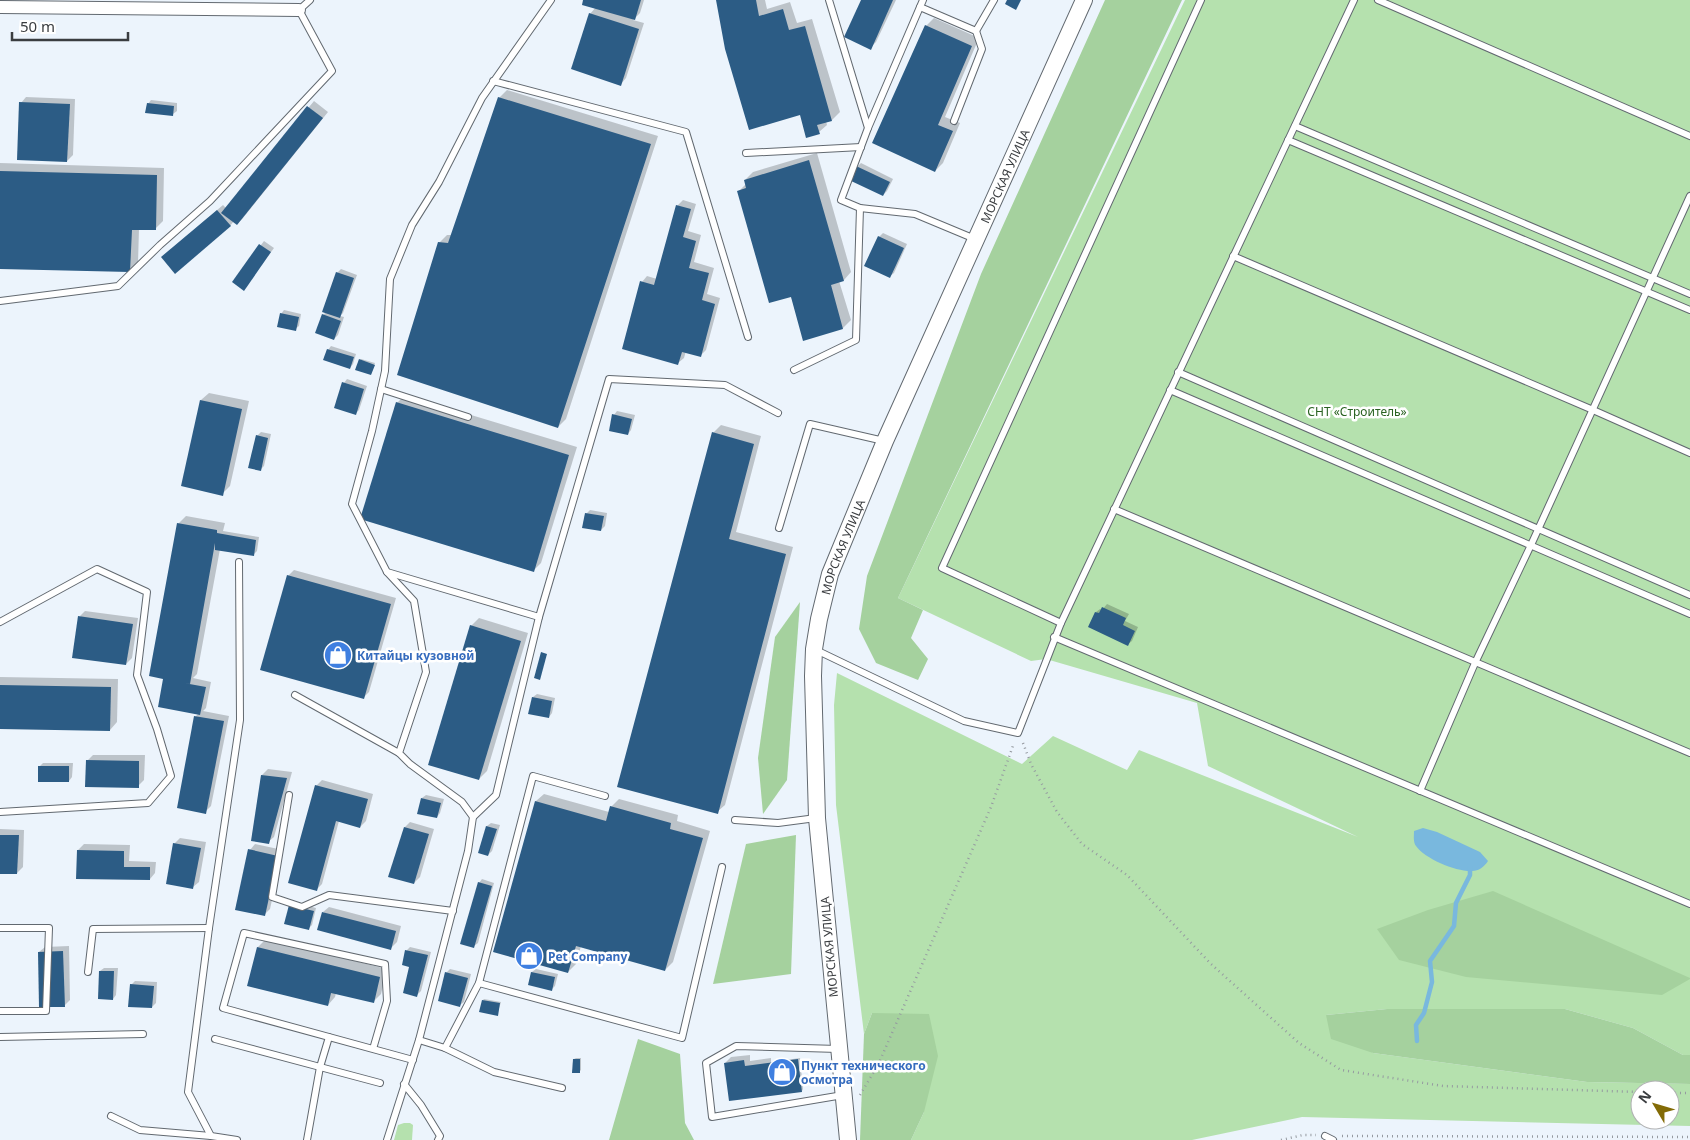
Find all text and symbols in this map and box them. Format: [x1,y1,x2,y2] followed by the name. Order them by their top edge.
[12,10,129,42] scale bar
[20,16,55,36] text: 50 m
[976,126,1033,226] street label: МОРСКАЯ УЛИЦА
[1307,403,1407,420] park label: СНТ «Строитель»
[817,496,869,596] street label: МОРСКАЯ УЛИЦА
[323,640,353,670] shop icon: Китайцы кузовной
[357,647,474,664] place label: Китайцы кузовной
[816,896,842,998] street label: МОРСКАЯ УЛИЦА
[514,941,544,971] shop icon: Pet Company
[548,948,627,965] place label: Pet Company
[767,1057,797,1087] shop icon: Пункт технического осмотра
[801,1057,926,1088] place label: Пункт технического осмотра
[1630,1080,1680,1130] north arrow
[1633,1086,1655,1107] text: N

